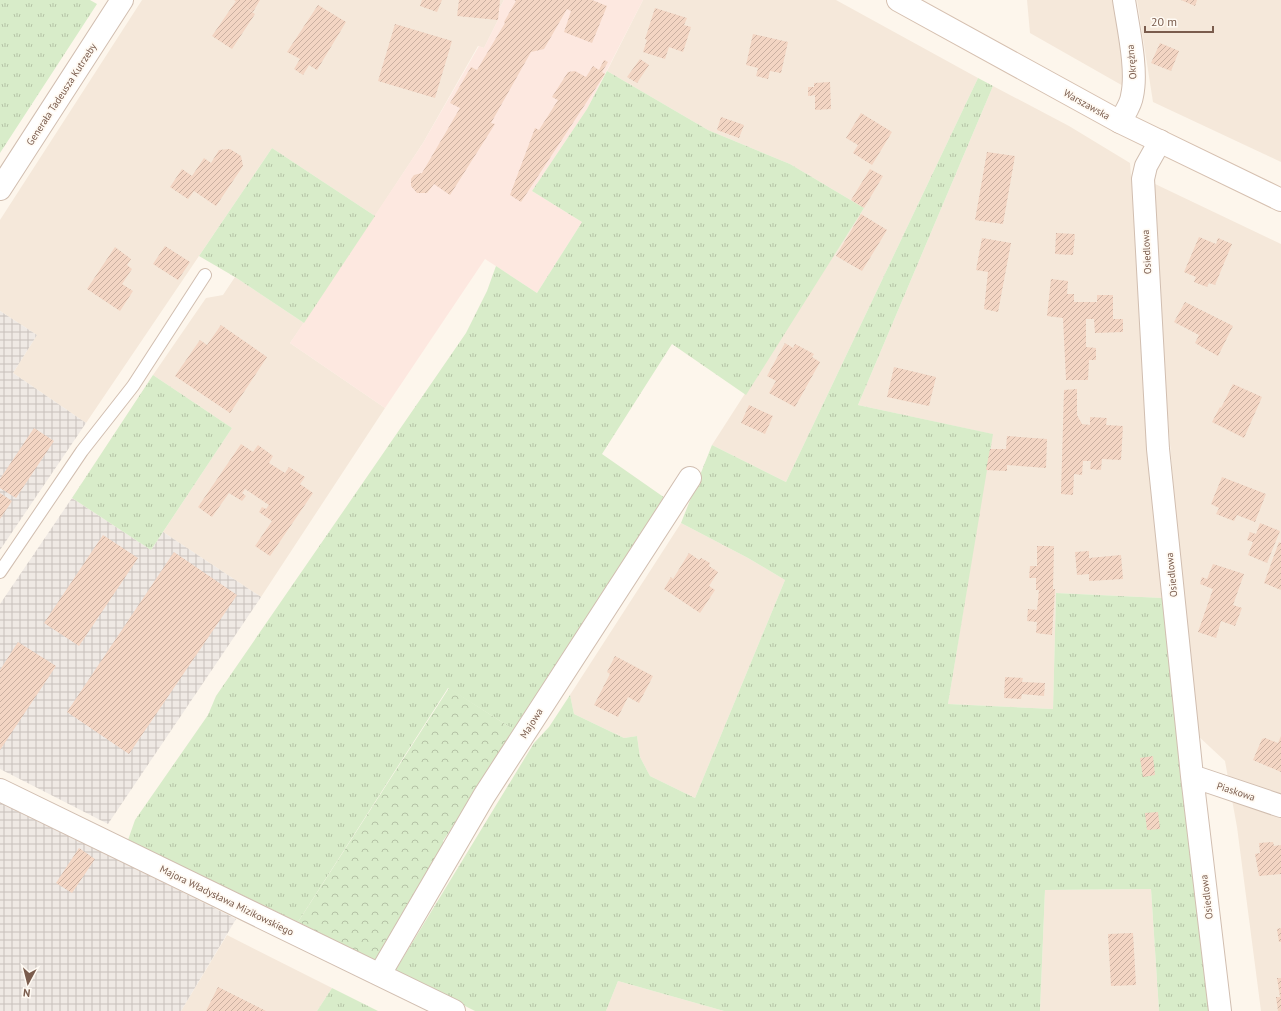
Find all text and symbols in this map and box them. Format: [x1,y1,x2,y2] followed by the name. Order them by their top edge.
[1145,8,1213,34] scale bar
[1151,14,1177,29] text: 20 m
[23,40,100,148] street label: Generała Tadeusza Kutrzeby
[1123,44,1139,80] street label: Okrężna
[1061,86,1112,123] street label: Warszawska
[1139,229,1154,275] street label: Osiedlowa
[1163,552,1180,598] street label: Osiedlowa
[517,706,546,741] street label: Majowa
[1215,779,1257,804] street label: Piaskowa
[158,862,296,939] street label: Majora Władysława Mizikowskiego
[1197,874,1216,920] street label: Osiedlowa
[8,963,48,1003] north arrow
[22,986,31,1000] text: N

